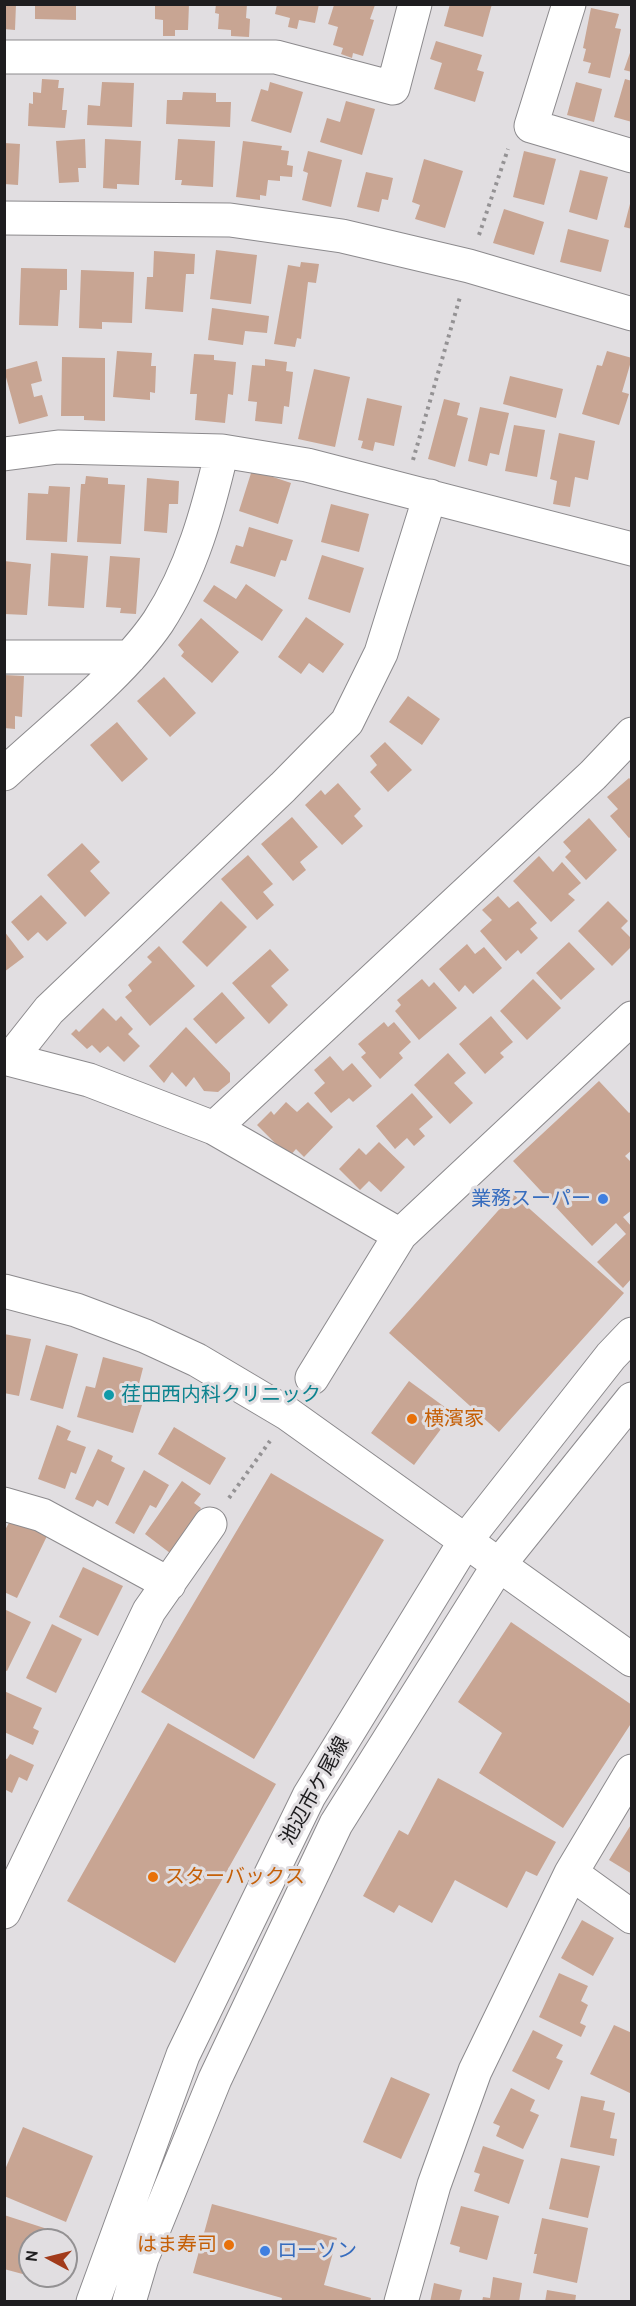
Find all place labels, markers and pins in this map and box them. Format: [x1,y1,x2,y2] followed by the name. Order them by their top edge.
[471,1187,591,1211] place label: 業務スーパー
[596,1192,610,1206] marker: 業務スーパー
[121,1383,321,1407] place label: 荏田西内科クリニック
[102,1388,116,1402] marker: 荏田西内科クリニック
[424,1407,484,1431] place label: 横濱家
[405,1412,419,1426] marker: 横濱家
[165,1865,305,1889] place label: スターバックス
[146,1870,160,1884] marker: スターバックス
[137,2233,217,2257] place label: はま寿司
[222,2238,236,2252] marker: はま寿司
[277,2239,357,2263] place label: ローソン
[258,2244,272,2258] marker: ローソン

